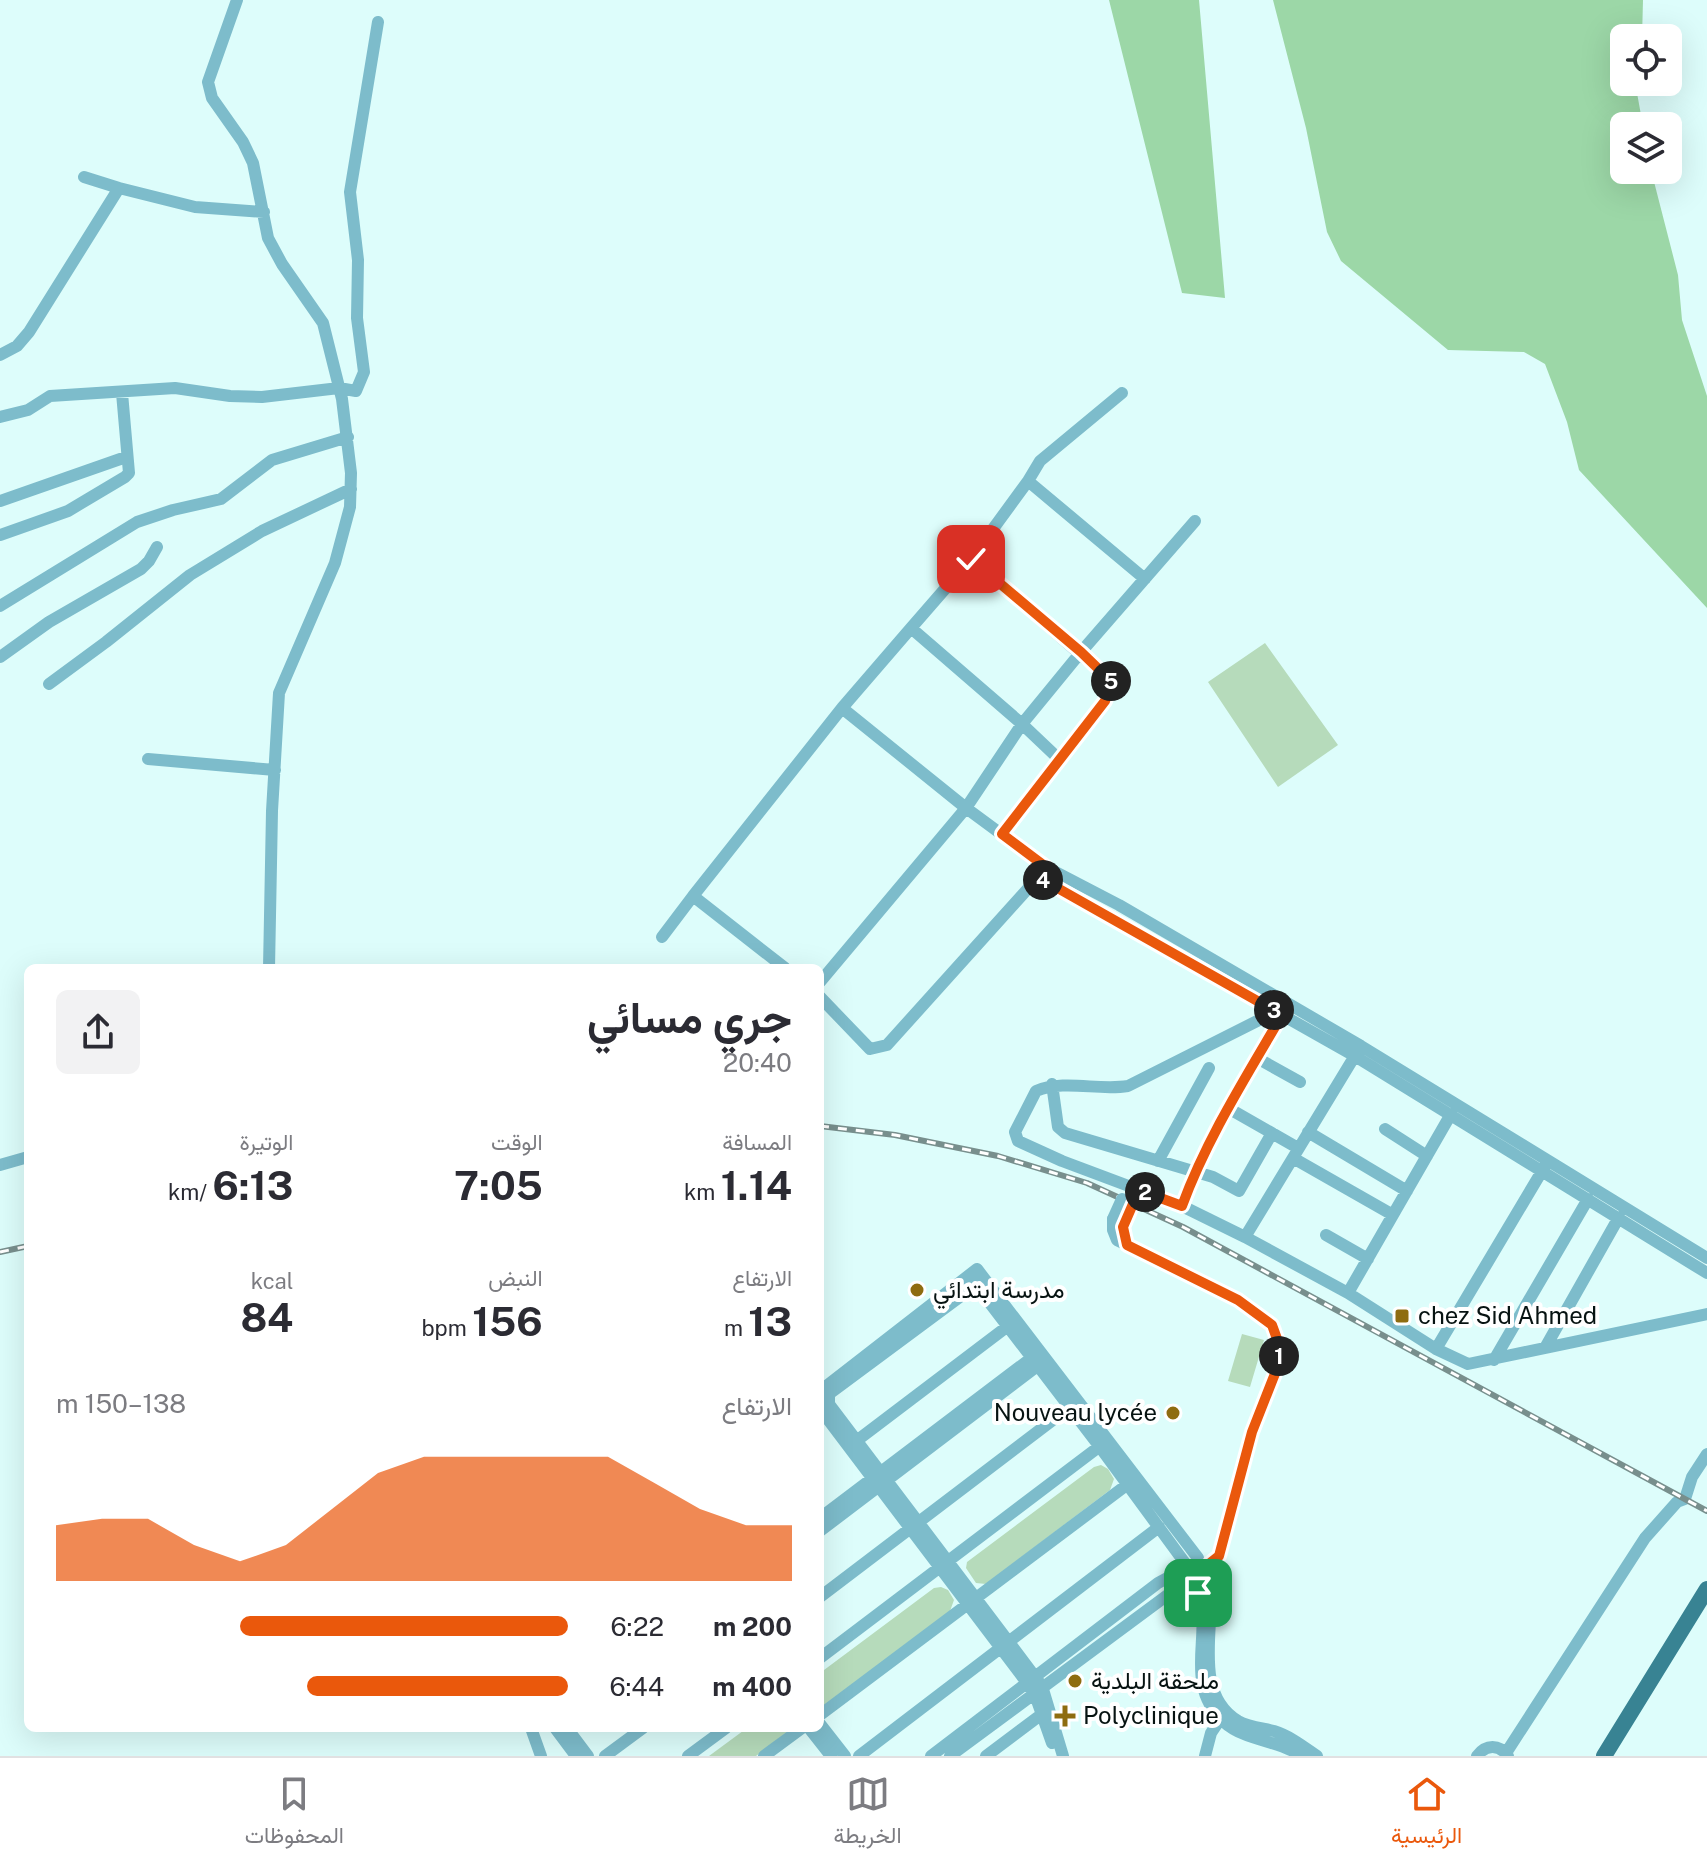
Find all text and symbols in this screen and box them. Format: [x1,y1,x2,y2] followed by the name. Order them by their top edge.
[1610,24,1682,184] map controls
[1610,24,1682,96] button: locate
[1610,112,1682,184] button: layers
[937,525,1005,593] pin
[949,537,993,581] icon: check
[1091,661,1131,701] pin: 5
[1104,668,1118,694] text: 5
[1023,860,1063,900] pin: 4
[1036,867,1050,893] text: 4
[56,990,140,1074] button: share
[1254,990,1294,1030] pin: 3
[587,991,792,1043] text: جري مسائي
[1267,997,1281,1023] text: 3
[723,1047,792,1078] text: 20:40
[240,1129,293,1155] text: الوتيرة
[491,1129,543,1155] text: الوقت
[722,1129,792,1155] text: المسافة
[212,1162,293,1209] text: 6:13
[454,1162,543,1209] text: 7:05
[721,1162,792,1209] text: 1.14
[1125,1172,1165,1212] pin: 2
[168,1179,212,1205] text: /km
[684,1179,721,1205] text: km
[1138,1179,1152,1205] text: 2
[488,1265,543,1291] text: النبض
[732,1265,792,1291] text: الارتفاع
[251,1268,293,1294] text: kcal
[933,1275,1065,1309] place label: مدرسة ابتدائي
[908,1281,926,1299] marker: مدرسة ابتدائي
[240,1294,293,1341] text: 84
[472,1298,543,1345] text: 156
[748,1298,792,1345] text: 13
[1418,1301,1597,1329] place label: chez Sid Ahmed
[1393,1307,1411,1325] marker: chez Sid Ahmed
[422,1315,472,1341] text: bpm
[724,1315,748,1341] text: m
[1259,1336,1299,1376] pin: 1
[1274,1343,1284,1369] text: 1
[56,1388,186,1419] text: 138–150 m
[721,1390,792,1421] text: الارتفاع
[994,1398,1157,1426] place label: Nouveau lycée
[1164,1404,1182,1422] marker: Nouveau lycée
[1164,1559,1232,1627] pin
[1176,1571,1220,1615] icon: arrive
[610,1611,664,1642] text: 6:22
[713,1611,792,1642] text: 200 m
[1091,1666,1219,1695] place label: ملحقة البلدية
[609,1671,664,1702] text: 6:44
[712,1671,792,1702] text: 400 m
[1066,1672,1084,1690] marker: ملحقة البلدية
[1083,1701,1219,1729] place label: Polyclinique
[1054,1705,1076,1727] marker: Polyclinique
[245,1772,344,1855] tab: المحفوظات
[833,1772,902,1855] tab: الخريطة
[1391,1772,1462,1855] tab: الرئيسية

